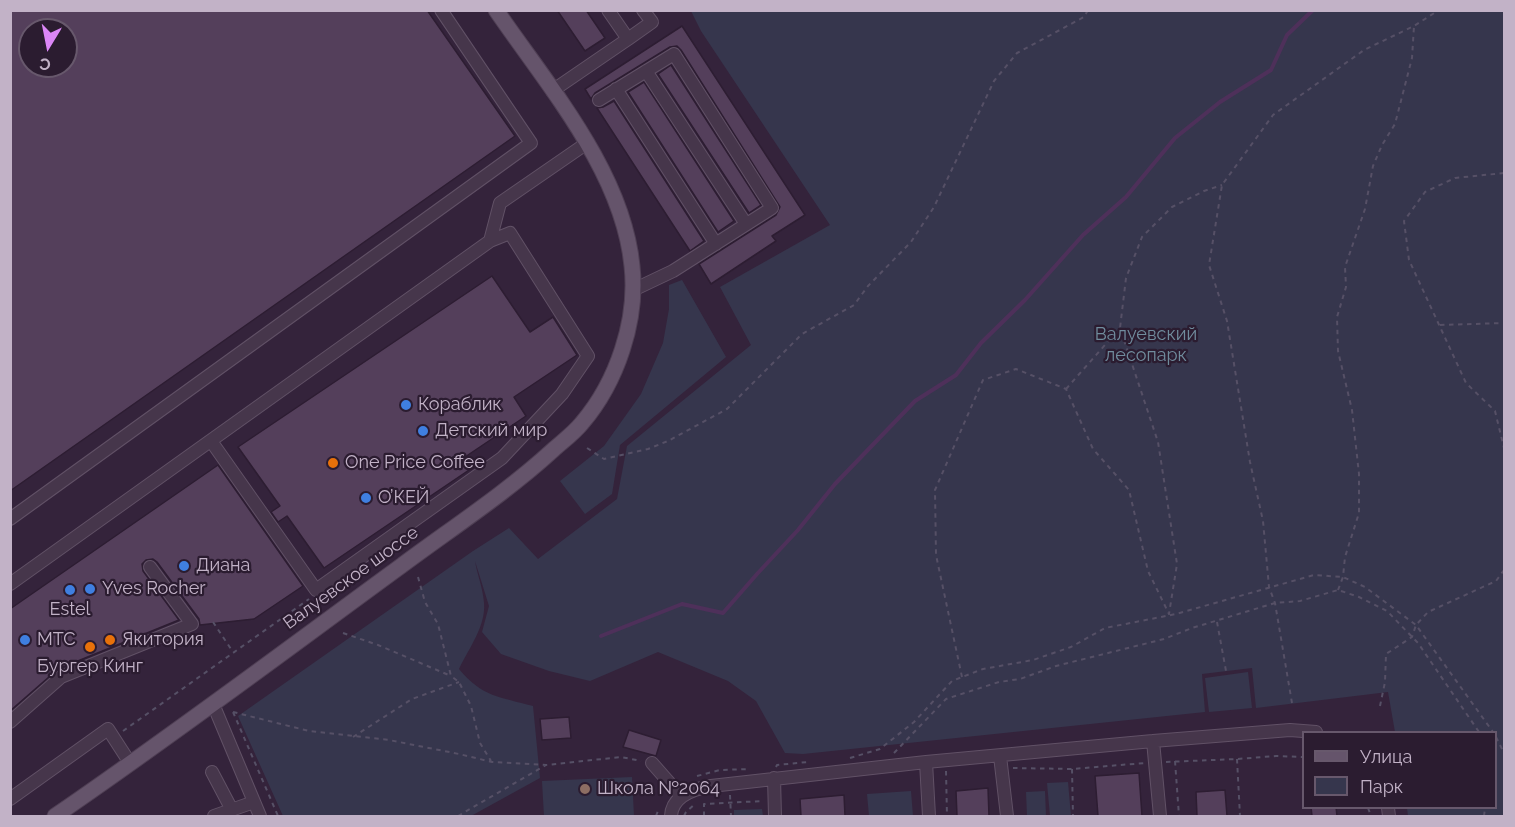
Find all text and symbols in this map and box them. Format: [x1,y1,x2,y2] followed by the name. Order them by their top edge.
[18,18,78,78] north arrow
[38,54,52,75] text: С
[1095,324,1197,366] park label: Валуевский лесопарк
[418,394,502,416] place label: Кораблик
[399,398,413,412] marker: Кораблик
[435,420,547,442] place label: Детский мир
[416,424,430,438] marker: Детский мир
[345,452,485,474] place label: One Price Coffee
[326,456,340,470] marker: One Price Coffee
[378,487,430,509] place label: О’КЕЙ
[359,491,373,505] marker: О’КЕЙ
[279,522,423,634] street label: Валуевское шоссе
[196,555,250,577] place label: Диана
[177,559,191,573] marker: Диана
[102,578,206,600] place label: Yves Rocher
[83,582,97,596] marker: Yves Rocher
[63,583,77,597] marker: Estel
[50,599,90,621] place label: Estel
[37,629,76,651] place label: МТС
[122,629,204,651] place label: Якитория
[18,633,32,647] marker: МТС
[103,633,117,647] marker: Якитория
[83,640,97,654] marker: Бургер Кинг
[37,656,143,678] place label: Бургер Кинг
[1302,731,1497,809] legend
[1360,746,1412,767] text: Улица
[1360,776,1403,797] text: Парк
[597,778,720,800] place label: Школа №2064
[578,782,592,796] marker: Школа №2064

